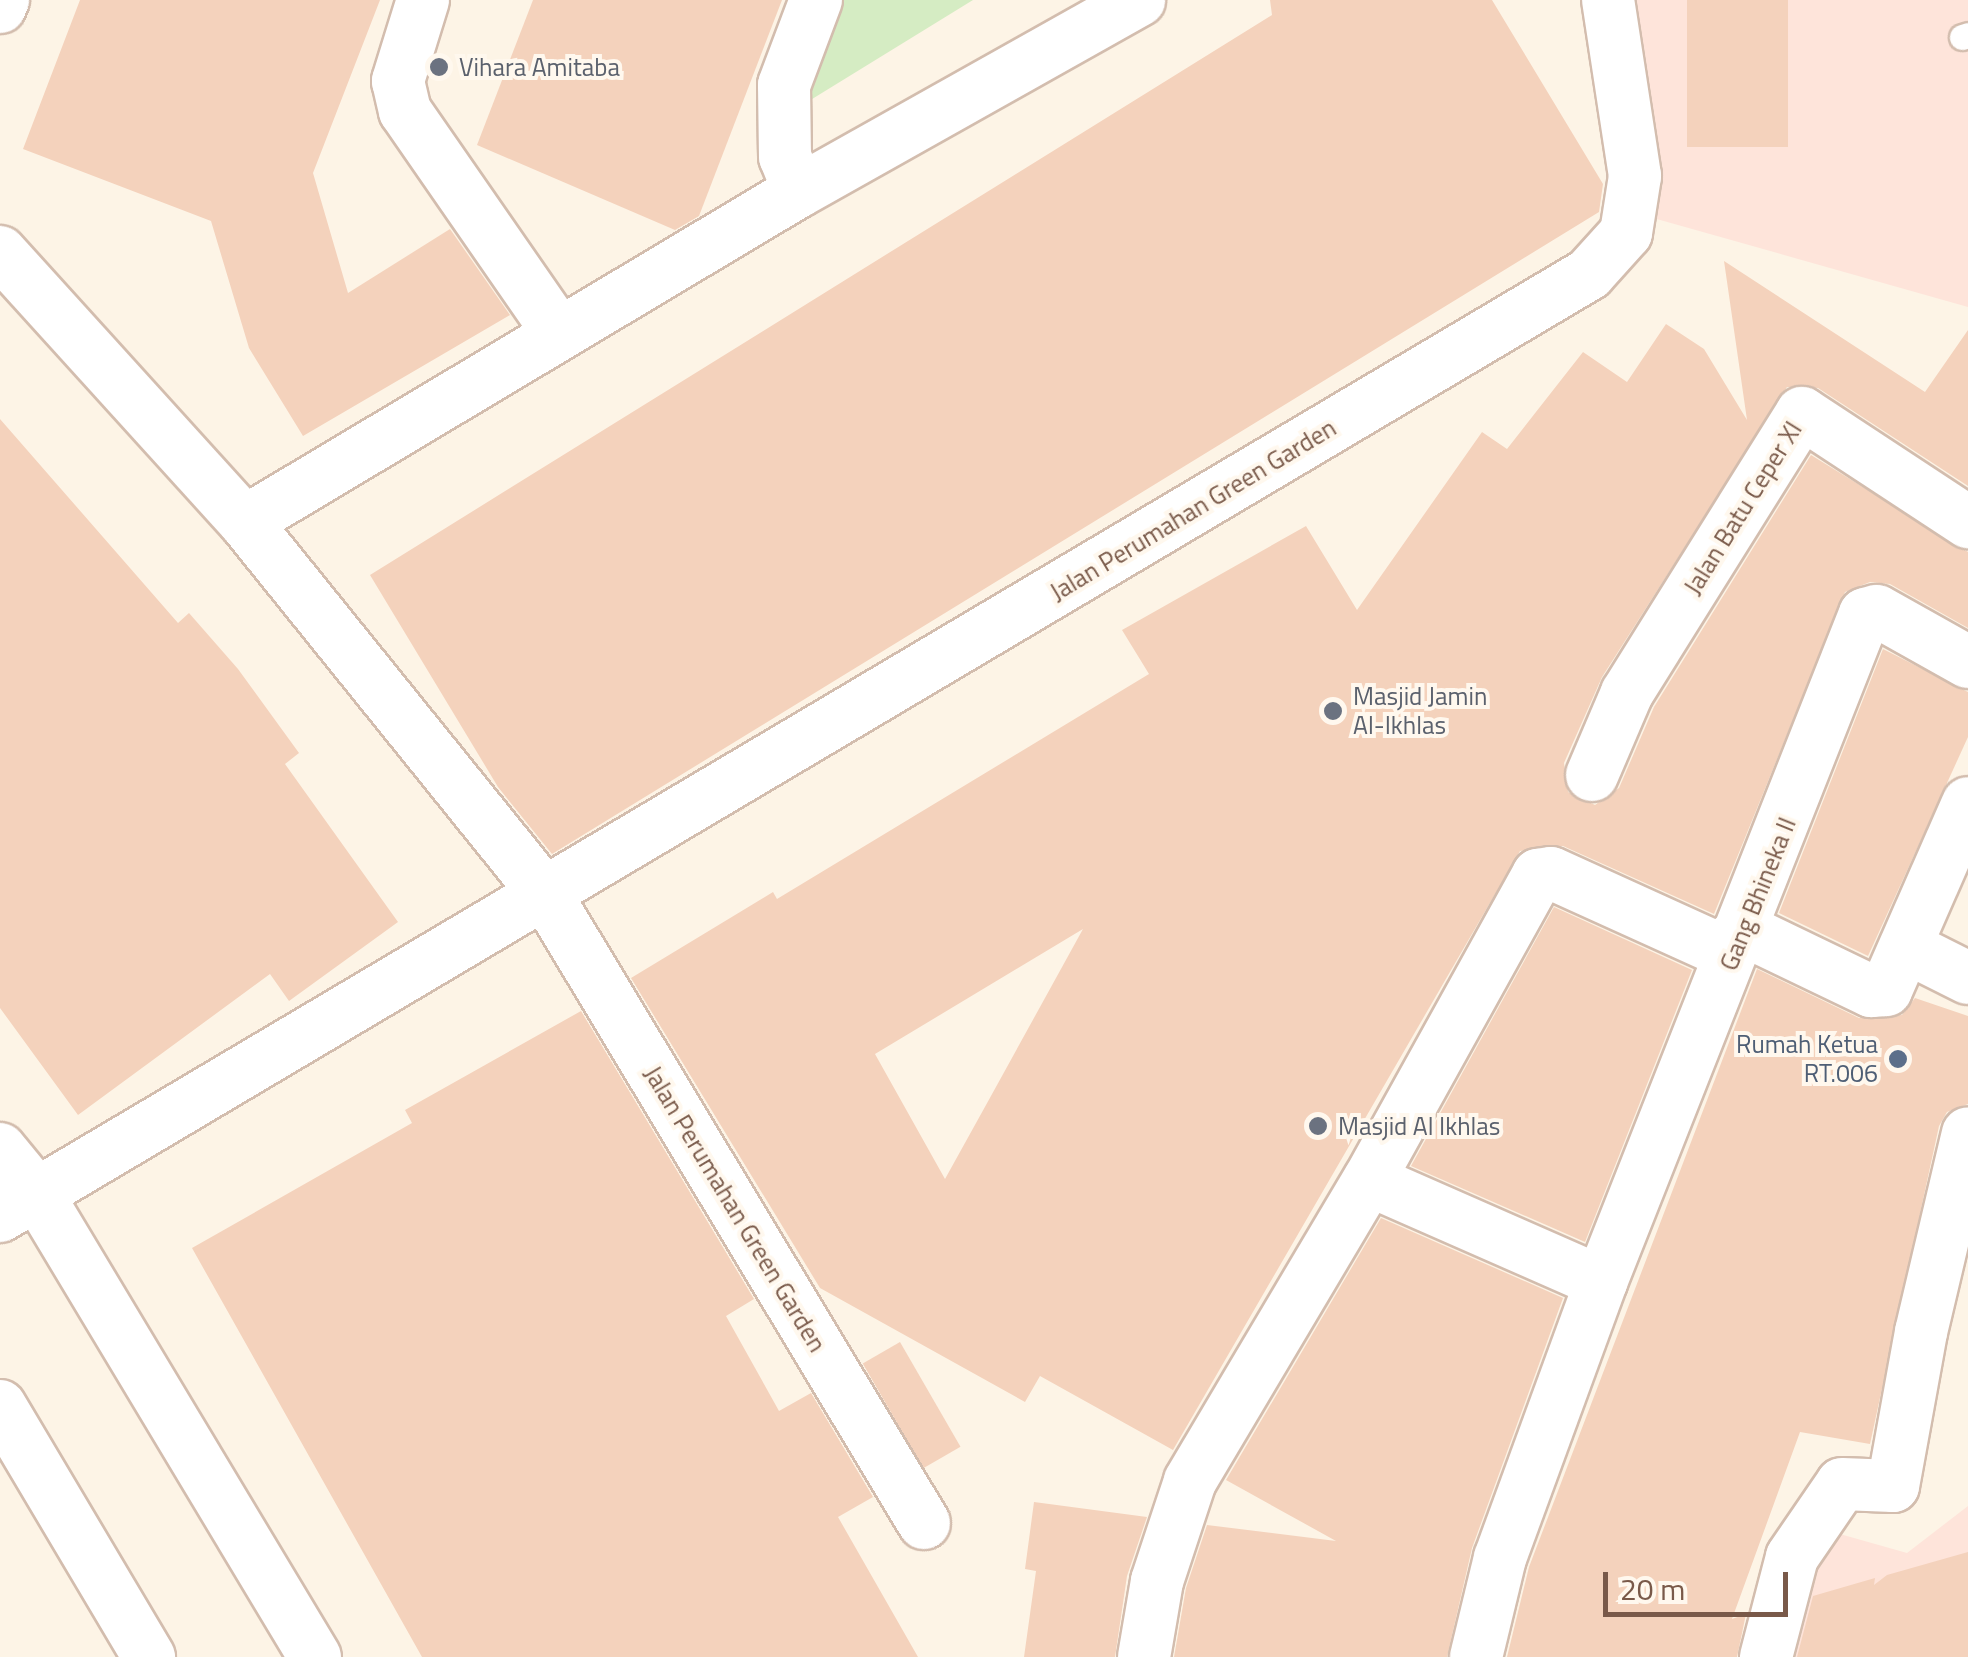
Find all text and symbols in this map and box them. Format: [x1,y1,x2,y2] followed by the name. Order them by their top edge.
[459,52,620,82] place label: Vihara Amitaba
[428,56,450,78] marker: Vihara Amitaba
[1045,413,1341,607] street label: Jalan Perumahan Green Garden
[1678,416,1808,600] street label: Jalan Batu Ceper XI
[1353,682,1487,741] place label: Masjid Jamin Al-Ikhlas
[1322,700,1344,722] marker: Masjid Jamin Al-Ikhlas
[1714,813,1802,975] street label: Gang Bhineka II
[1736,1030,1878,1089] place label: Rumah Ketua RT.006
[1887,1048,1909,1070] marker: Rumah Ketua RT.006
[638,1061,832,1357] street label: Jalan Perumahan Green Garden
[1338,1111,1500,1141] place label: Masjid Al Ikhlas
[1307,1115,1329,1137] marker: Masjid Al Ikhlas
[1608,1552,1793,1614] scale bar
[1620,1566,1685,1612] text: 20 m

